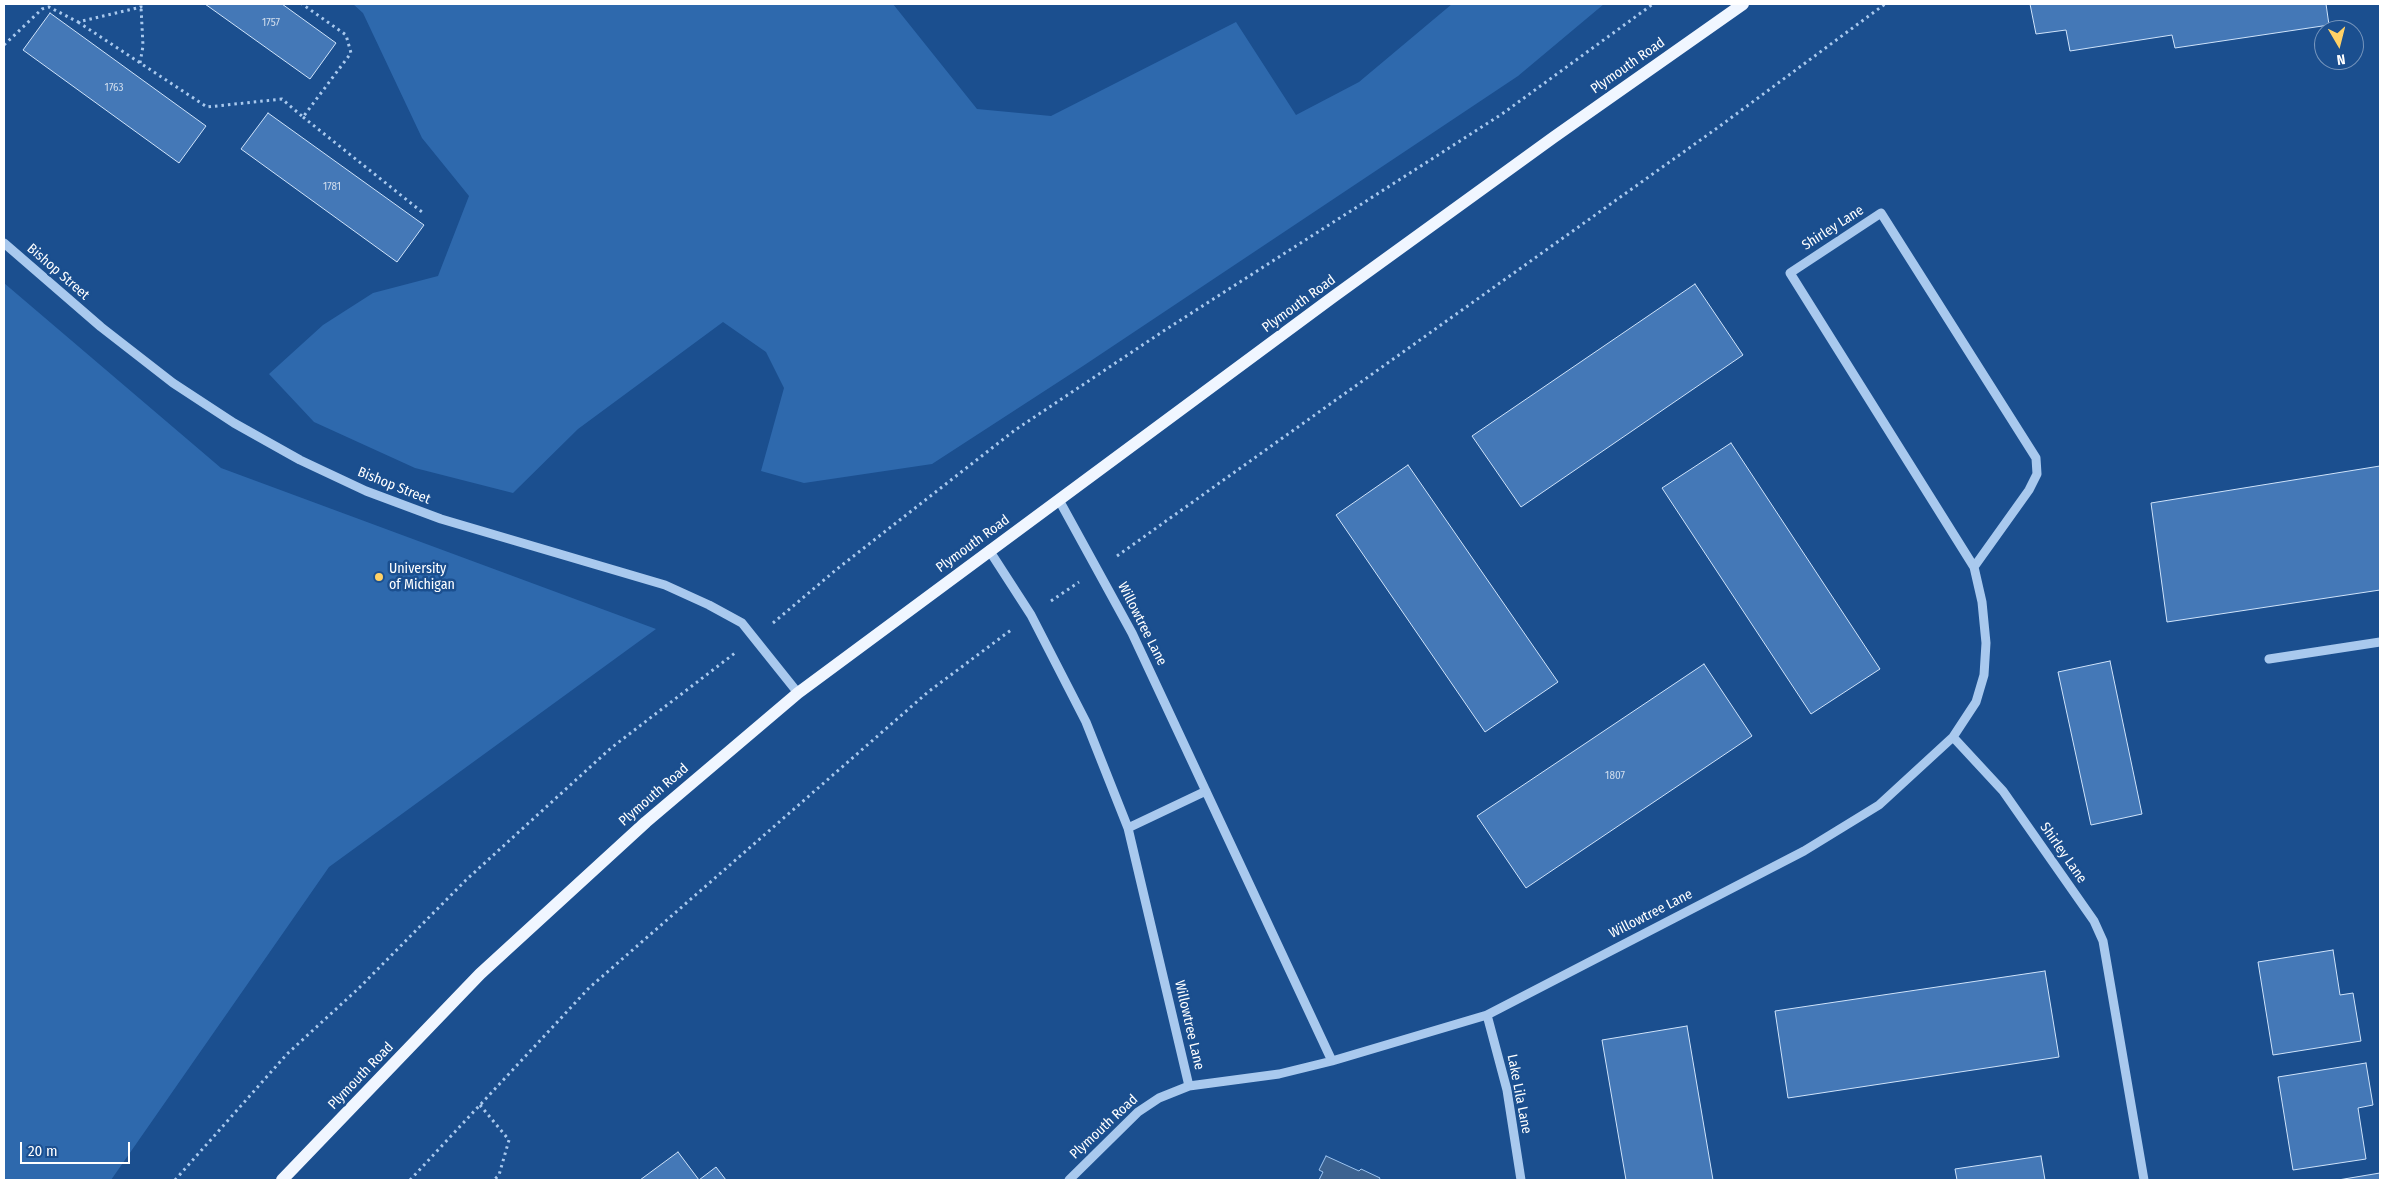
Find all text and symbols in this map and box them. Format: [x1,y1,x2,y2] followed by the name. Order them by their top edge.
[262,16,280,30] house number: 1757
[2314,20,2364,70] north arrow
[1588,34,1668,98] street label: Plymouth Road
[2336,50,2346,68] text: N
[105,81,123,95] house number: 1763
[323,180,341,194] house number: 1781
[1799,202,1867,254] street label: Shirley Lane
[23,240,93,304] street label: Bishop Street
[1259,272,1339,336] street label: Plymouth Road
[355,464,433,508] street label: Bishop Street
[933,512,1013,576] street label: Plymouth Road
[389,561,455,594] place label: University of Michigan
[373,571,385,583] marker: University of Michigan
[1114,580,1170,668] street label: Willowtree Lane
[616,760,692,830] street label: Plymouth Road
[1605,769,1625,783] house number: 1807
[2036,820,2090,886] street label: Shirley Lane
[1607,886,1695,942] street label: Willowtree Lane
[1171,979,1207,1071] street label: Willowtree Lane
[325,1039,397,1113] street label: Plymouth Road
[1503,1053,1535,1135] street label: Lake Lila Lane
[1067,1091,1141,1163] street label: Plymouth Road
[22,1132,132,1164] scale bar
[28,1142,58,1160] text: 20 m

